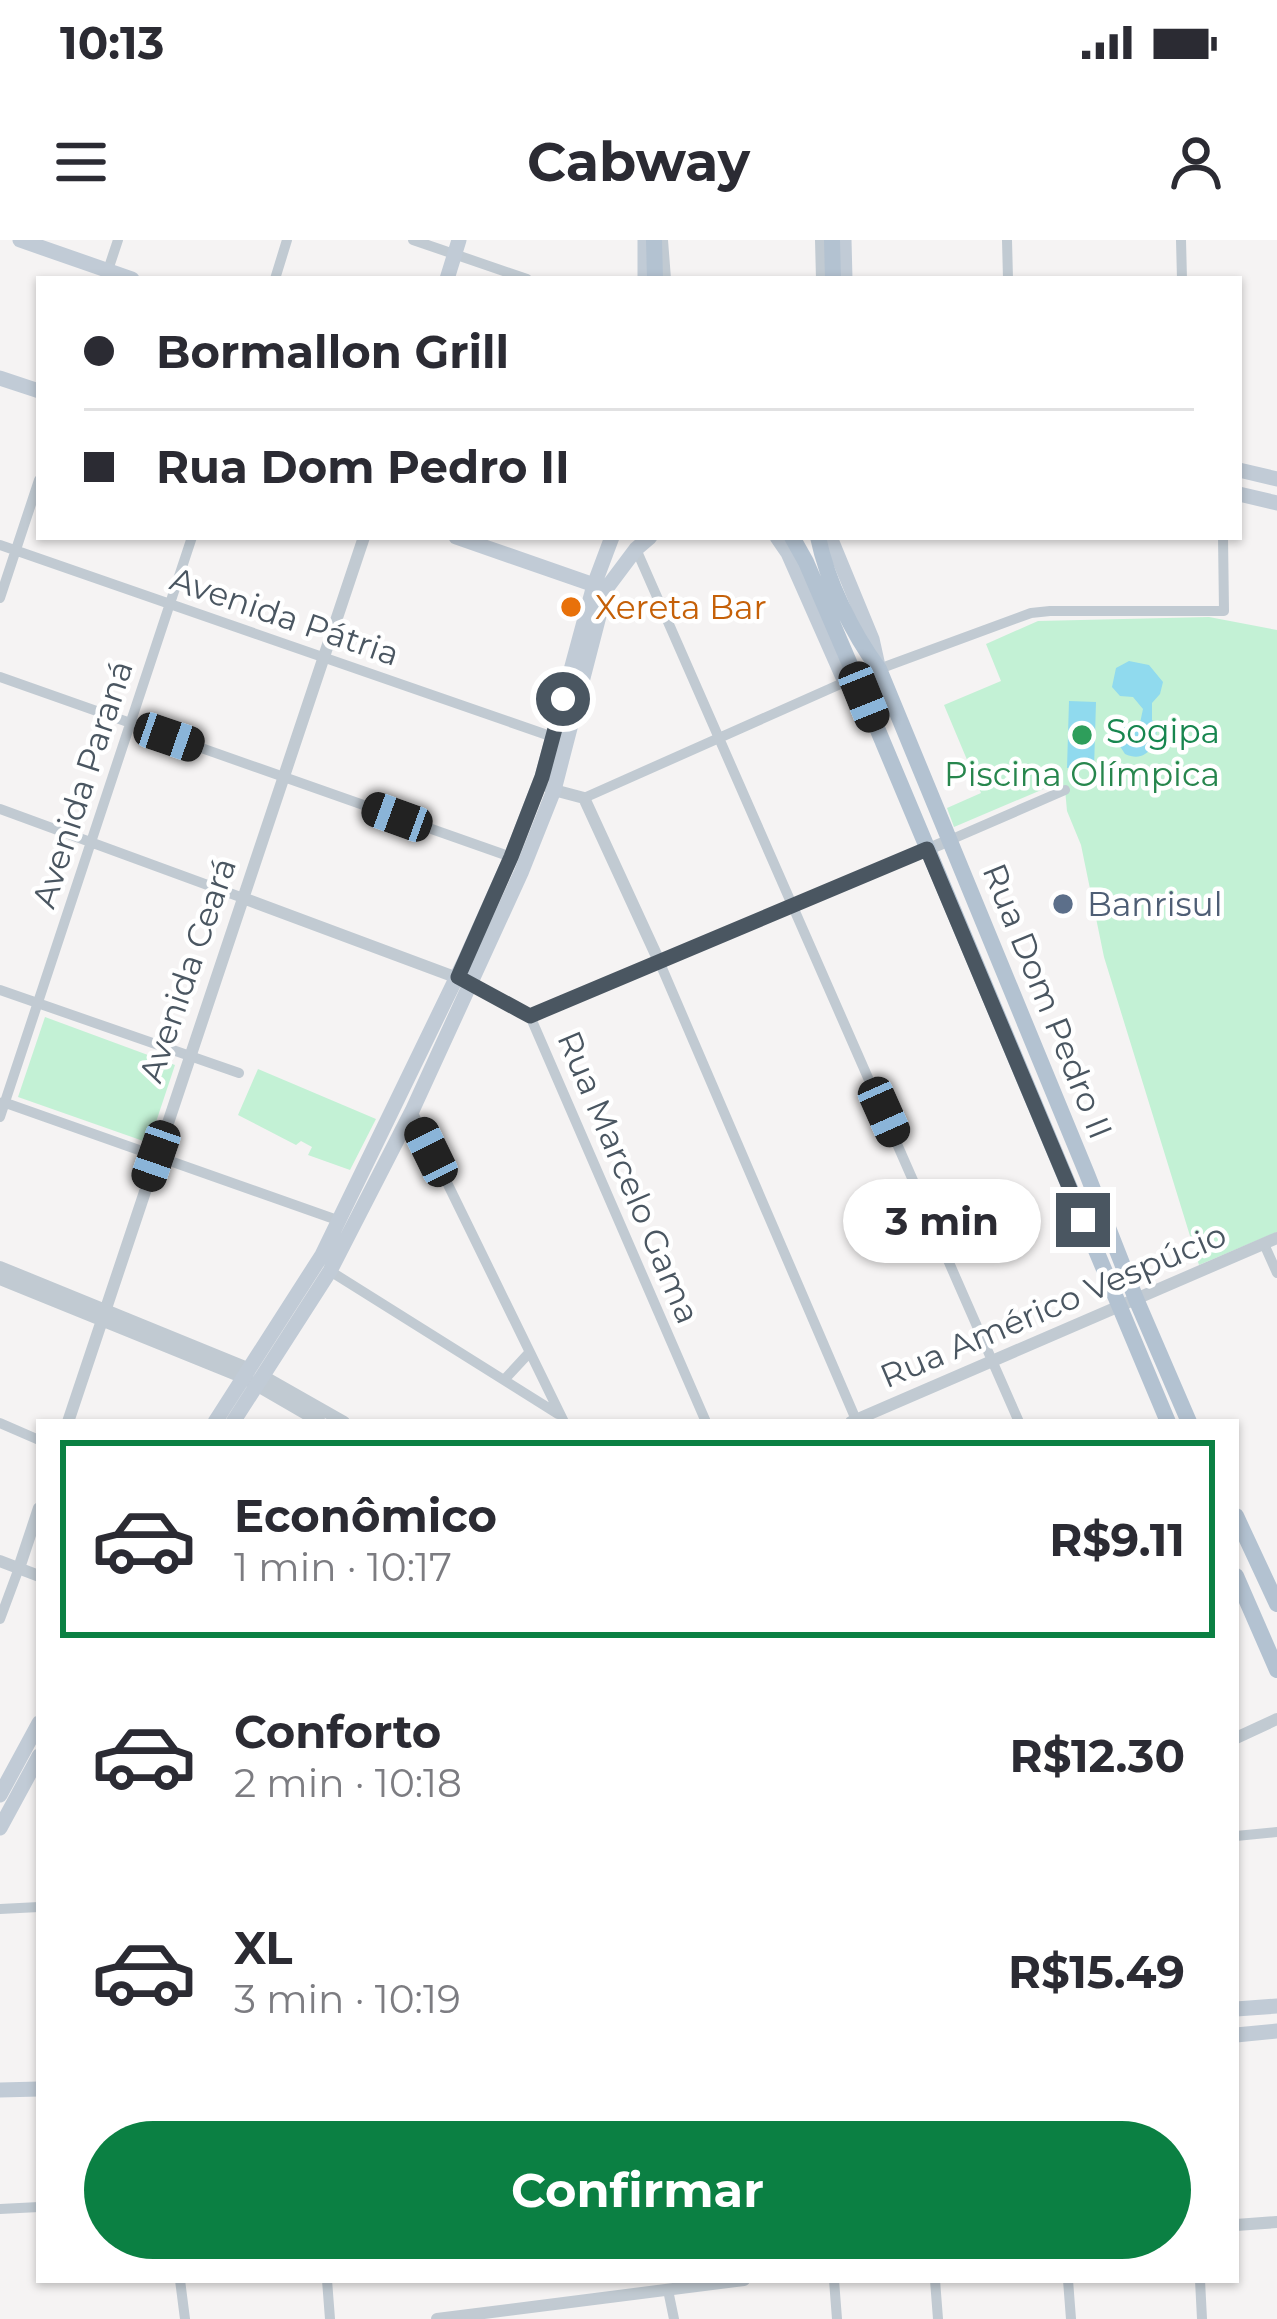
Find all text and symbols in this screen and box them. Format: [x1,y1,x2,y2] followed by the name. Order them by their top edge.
[60,15,164,70] text: 10:13
[48,129,114,195] icon: menu
[527,129,750,195] text: Cabway
[1163,129,1229,195] icon: person
[156,324,509,379] text: Bormallon Grill
[156,439,570,494] text: Rua Dom Pedro II
[165,558,405,674] street label: Avenida Pátria
[595,587,767,627] place label: Xereta Bar
[558,594,584,620] marker: Xereta Bar
[23,655,141,913] street label: Avenida Paraná
[834,657,894,737] car
[536,672,590,726] route start
[129,708,209,766] car
[1106,711,1220,751] park label: Sogipa
[1069,722,1095,748] marker: Piscina Olímpica
[944,754,1220,794] place label: Piscina Olímpica
[357,788,437,846] car
[130,853,244,1087] street label: Avenida Ceará
[974,857,1122,1145] street label: Rua Dom Pedro II
[1087,884,1223,924] place label: Banrisul
[1050,891,1076,917] marker: Banrisul
[549,1025,709,1329] street label: Rua Marcelo Gama
[853,1072,915,1152] car
[399,1112,463,1192] car
[127,1116,185,1196] car
[843,1178,1041,1262] callout: 3 min
[1056,1193,1110,1247] route end
[885,1197,999,1245] text: 3 min
[874,1214,1232,1396] street label: Rua Américo Vespúcio
[90,1485,198,1593] icon: car
[234,1488,497,1543] text: Econômico
[1049,1512,1185,1567] text: R$9.11
[234,1543,452,1591] text: 1 min · 10:17
[90,1701,198,1809] icon: car
[234,1704,441,1759] text: Conforto
[1010,1728,1185,1783] text: R$12.30
[234,1759,462,1807] text: 2 min · 10:18
[90,1917,198,2025] icon: car
[234,1920,292,1975] text: XL
[1008,1944,1185,1999] text: R$15.49
[234,1975,461,2023] text: 3 min · 10:19
[84,2121,1191,2259] button: Confirmar

